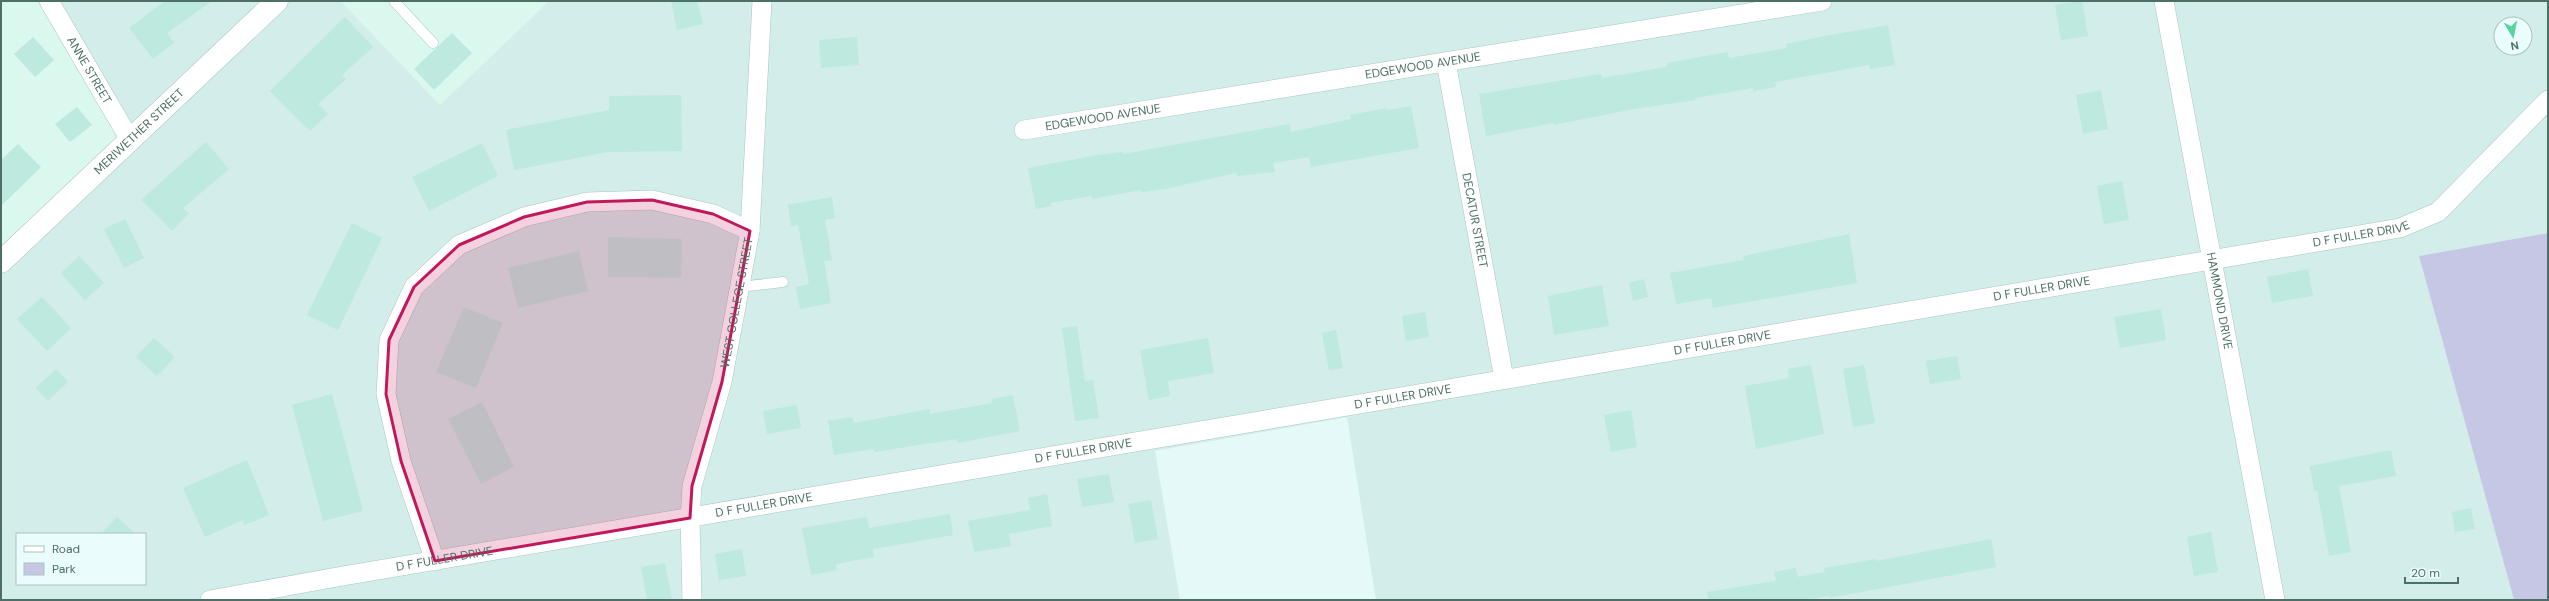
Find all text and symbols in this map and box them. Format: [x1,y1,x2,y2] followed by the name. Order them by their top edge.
[2493,16,2533,56] north arrow
[63,33,115,107] street label: ANNE STREET
[2510,38,2520,53] text: N
[1364,48,1482,83] street label: EDGEWOOD AVENUE
[91,85,188,178] street label: MERIWETHER STREET
[1044,100,1162,134] street label: EDGEWOOD AVENUE
[1458,172,1492,269] street label: DECATUR STREET
[2311,217,2412,251] street label: D F FULLER DRIVE
[717,236,757,369] street label: WEST COLLEGE STREET
[2203,251,2236,351] street label: HAMMOND DRIVE
[1992,272,2092,305] street label: D F FULLER DRIVE
[1673,327,1772,359] street label: D F FULLER DRIVE
[1353,381,1453,413] street label: D F FULLER DRIVE
[1034,435,1133,467] street label: D F FULLER DRIVE
[714,489,814,521] street label: D F FULLER DRIVE
[16,533,146,585] legend
[52,541,80,557] text: Road
[395,543,494,575] street label: D F FULLER DRIVE
[2405,559,2458,585] scale bar
[52,561,76,577] text: Park
[2411,565,2440,581] text: 20 m

